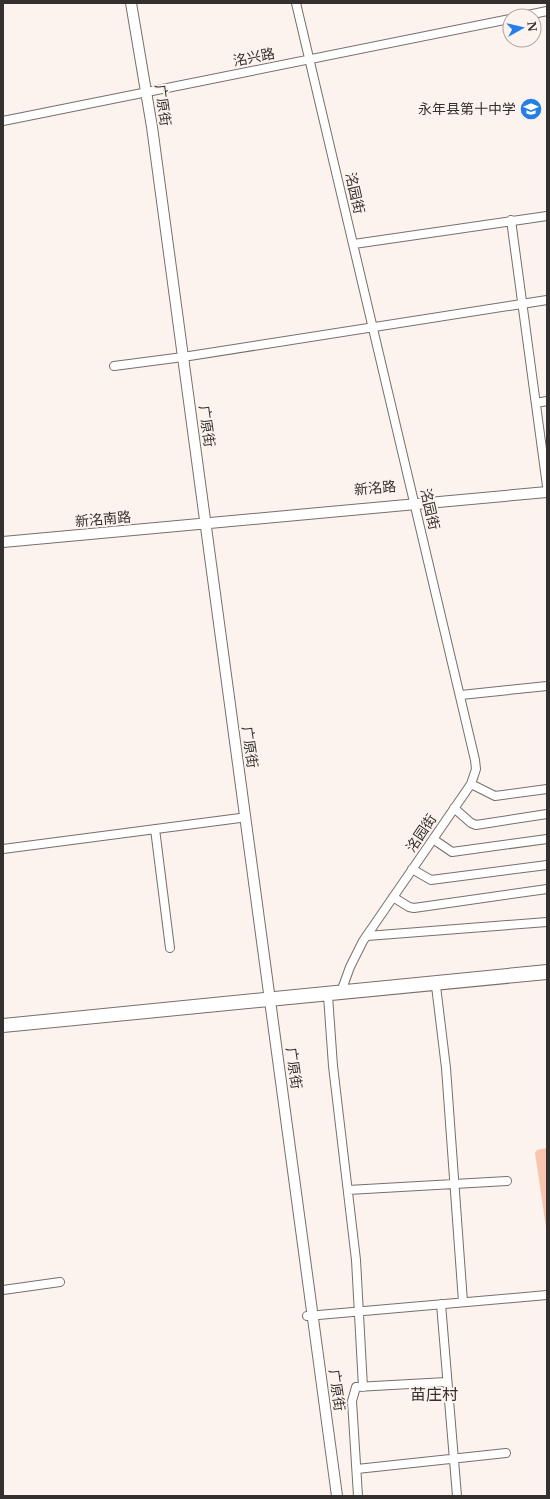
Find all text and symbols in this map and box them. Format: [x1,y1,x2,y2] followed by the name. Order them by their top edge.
[502,8,542,48] north arrow
[524,21,540,33] text: N
[232,44,276,70] street label: 洺兴路
[151,83,175,127] street label: 广原街
[518,96,544,122] school or university icon: 永年县第十中学
[418,100,516,118] place label: 永年县第十中学
[342,171,368,215] street label: 洺园街
[195,404,219,448] street label: 广原街
[353,477,397,499] street label: 新洺路
[417,487,443,531] street label: 洺园街
[74,508,132,530] street label: 新洺南路
[238,725,262,769] street label: 广原街
[402,811,440,855] street label: 洺园街
[282,1046,306,1090] street label: 广原街
[325,1368,349,1412] street label: 广原街
[410,1384,458,1404] district label: 苗庄村

